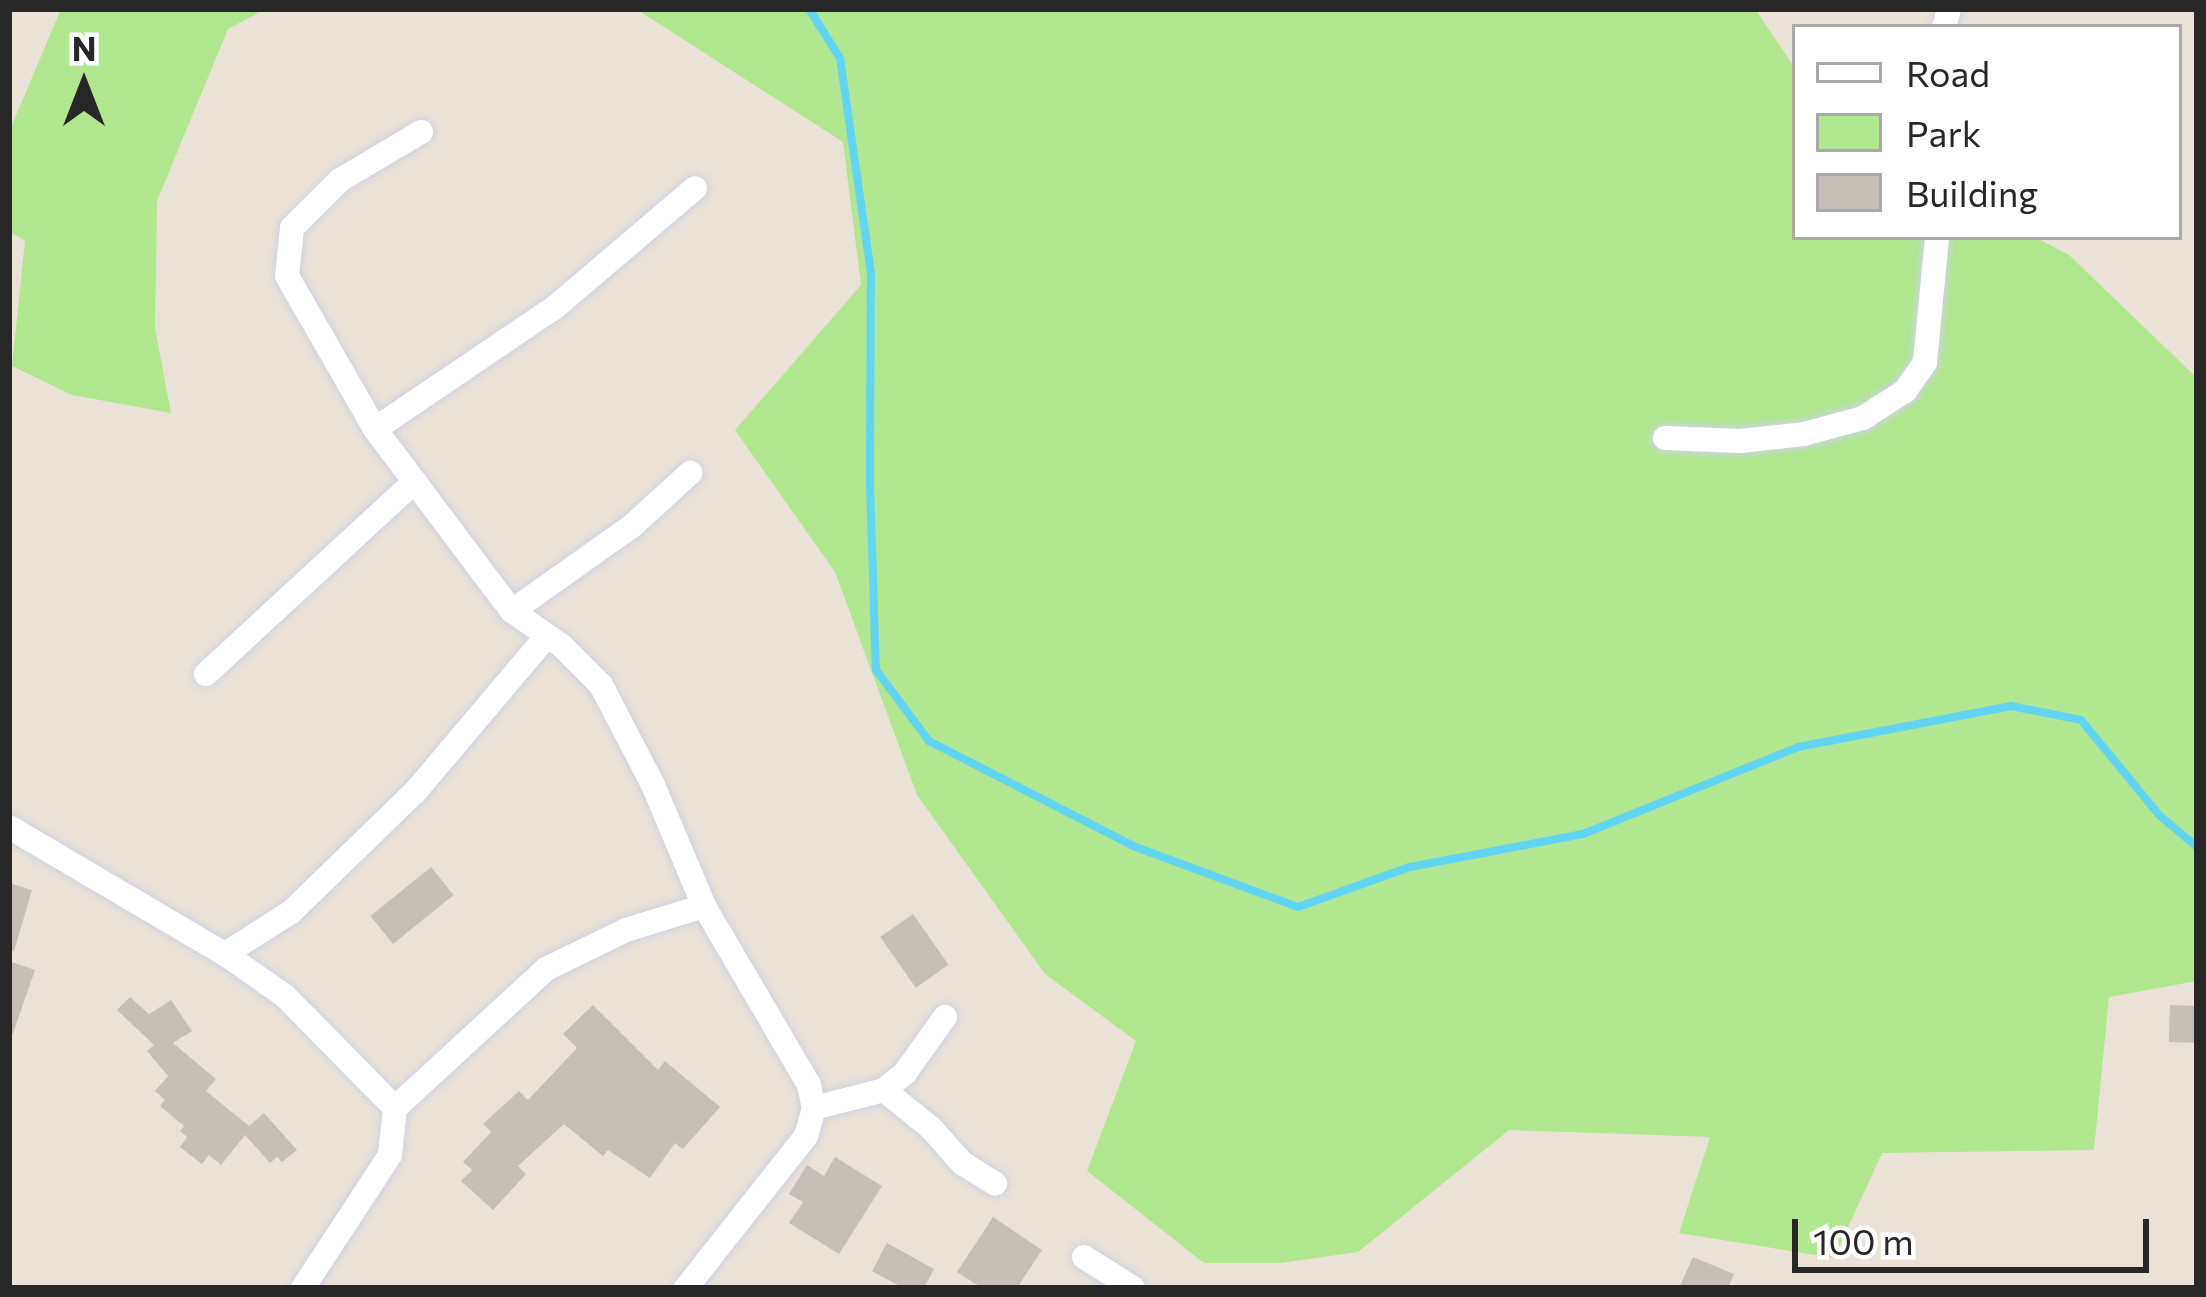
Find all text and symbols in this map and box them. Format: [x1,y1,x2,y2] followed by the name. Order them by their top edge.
[24,24,144,144] north arrow
[1792,24,2182,240] legend
[72,27,96,68] text: N
[1906,50,1990,94] text: Road
[1906,110,1981,154] text: Park
[1906,170,2038,214] text: Building
[1798,1195,2155,1269] scale bar
[1813,1218,1914,1262] text: 100 m

